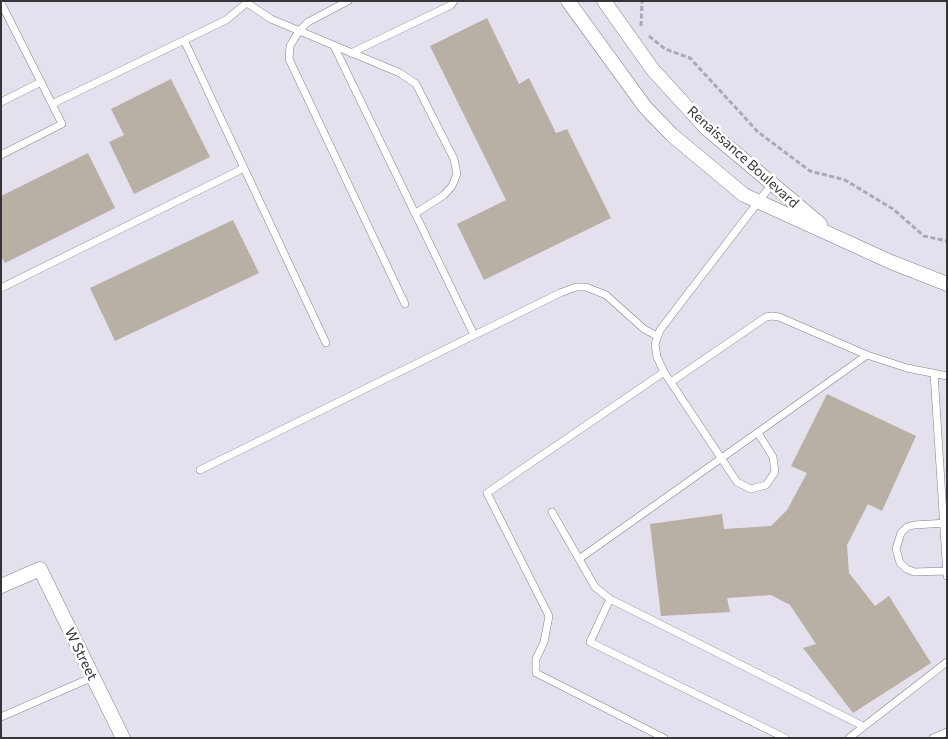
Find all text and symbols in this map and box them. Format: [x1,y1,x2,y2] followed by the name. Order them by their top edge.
[684,103,802,211] street label: Renaissance Boulevard
[61,625,101,683] street label: W Street

